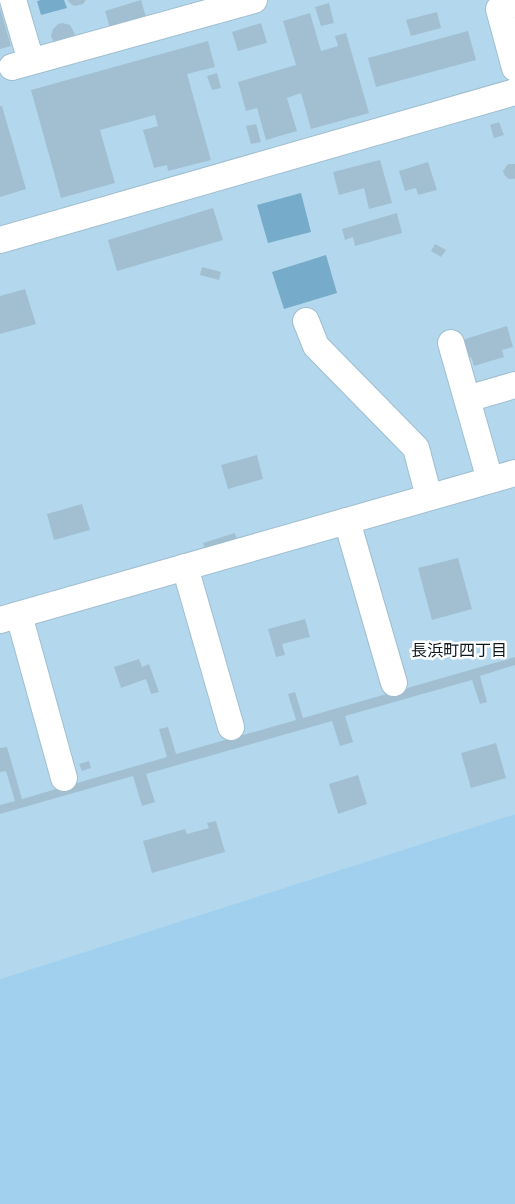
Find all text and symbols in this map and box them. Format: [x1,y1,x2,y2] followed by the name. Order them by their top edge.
[411,640,507,662] district label: 長浜町四丁目

